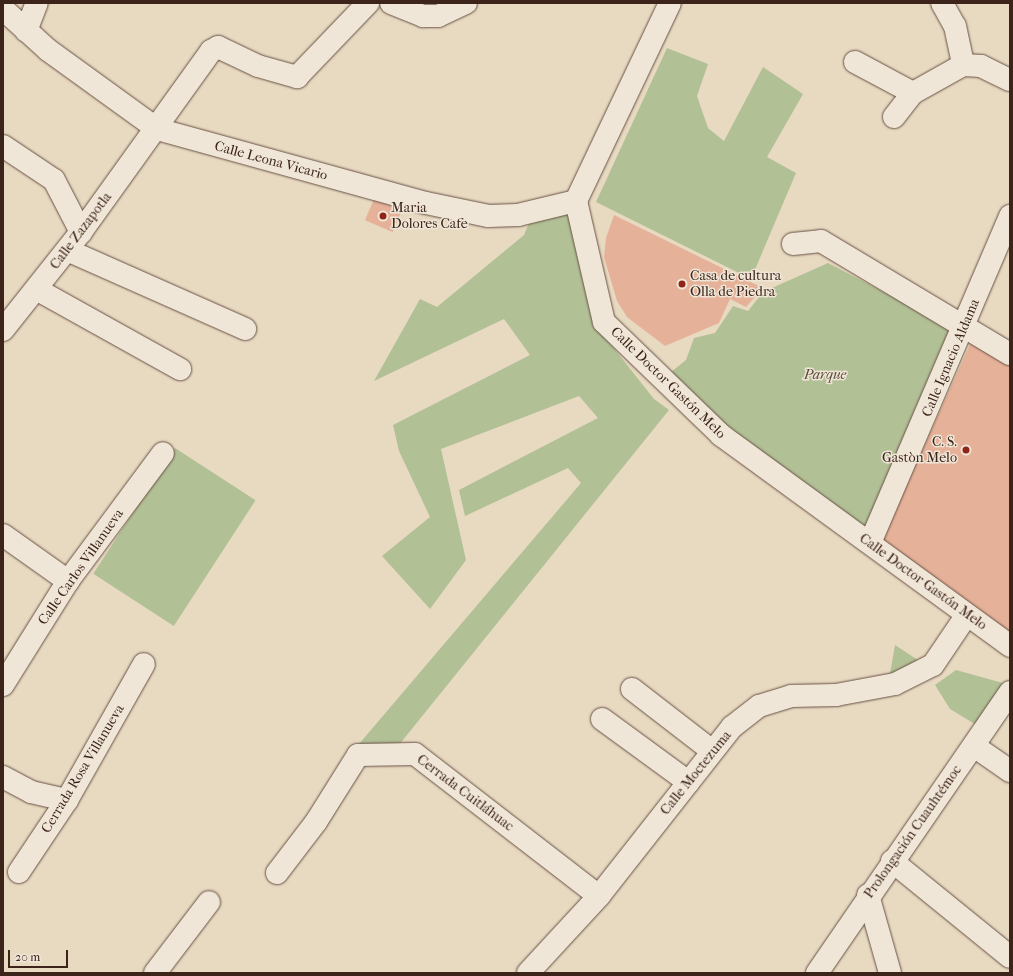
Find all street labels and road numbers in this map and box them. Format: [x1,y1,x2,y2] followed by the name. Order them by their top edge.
[213,138,329,184] street label: Calle Leona Vicario
[47,189,115,273] street label: Calle Zazapotla
[919,297,983,419] street label: Calle Ignacio Aldama
[607,324,729,442] street label: Calle Doctor Gastón Melo
[35,506,127,628] street label: Calle Carlos Villanueva
[856,530,990,634] street label: Calle Doctor Gastón Melo
[38,702,128,836] street label: Cerrada Rosa Villanueva
[657,727,735,819] street label: Calle Moctezuma
[413,751,517,835] street label: Cerrada Cuitláhuac
[861,762,965,902] street label: Prolongación Cuauhtémoc

